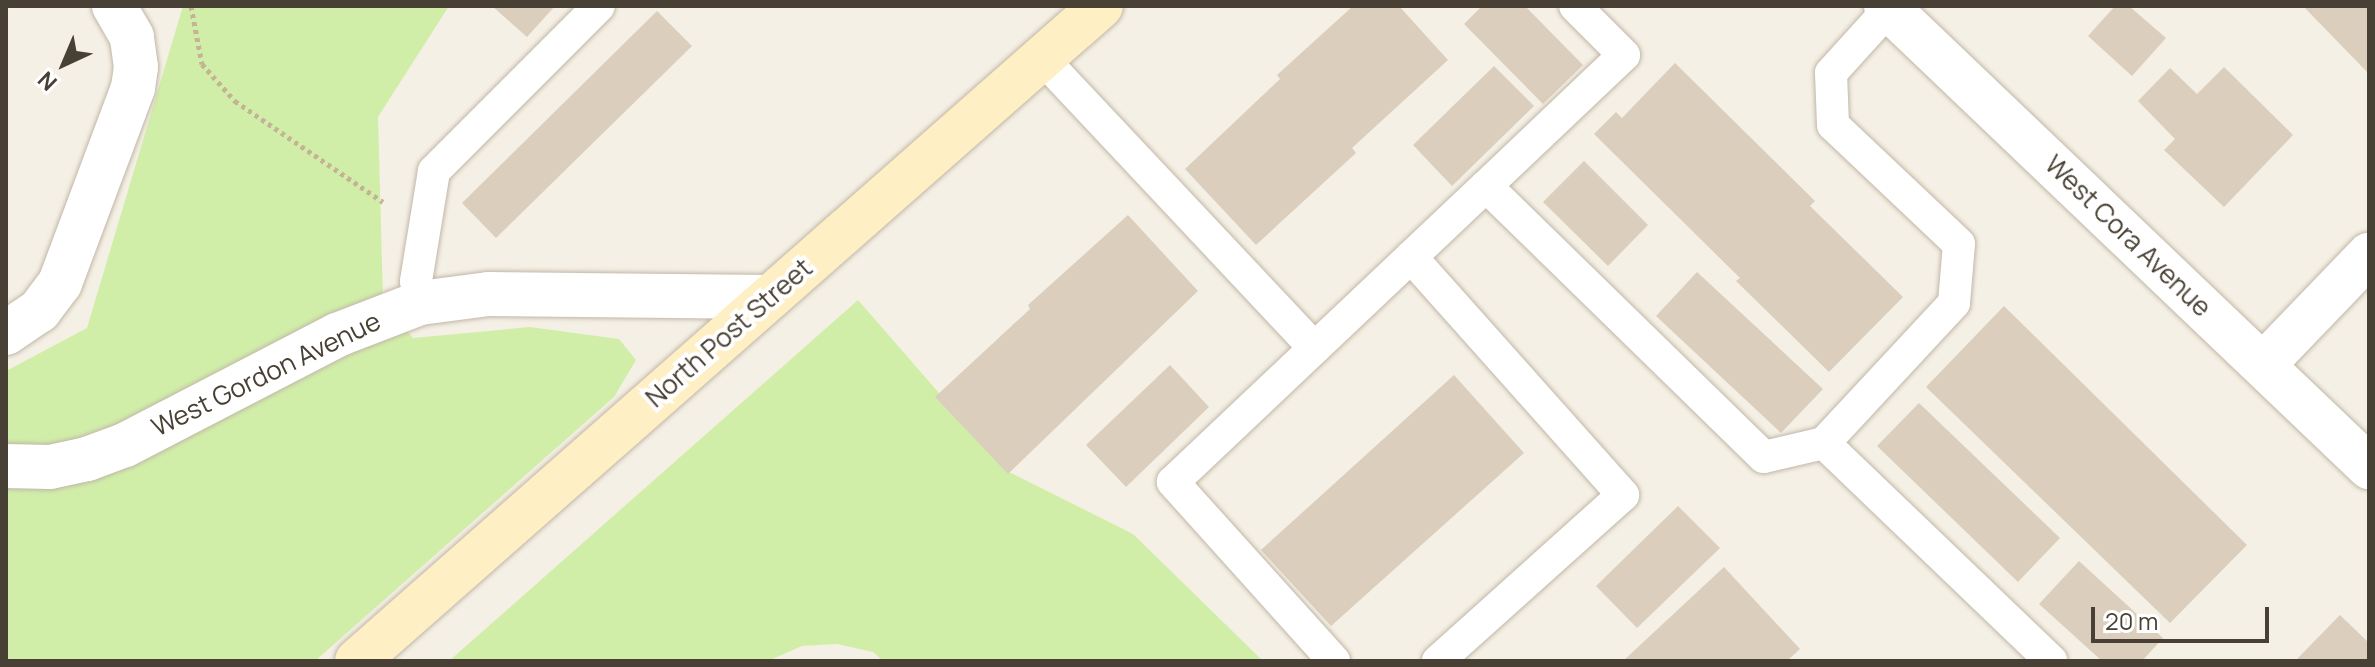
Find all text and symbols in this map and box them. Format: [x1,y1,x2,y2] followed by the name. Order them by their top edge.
[24,24,104,104] north arrow
[31,65,63,98] text: N
[2038,149,2218,323] street label: West Cora Avenue
[639,252,819,414] street label: North Post Street
[147,305,385,443] street label: West Gordon Avenue
[2095,591,2273,641] scale bar
[2105,604,2158,637] text: 20 m

